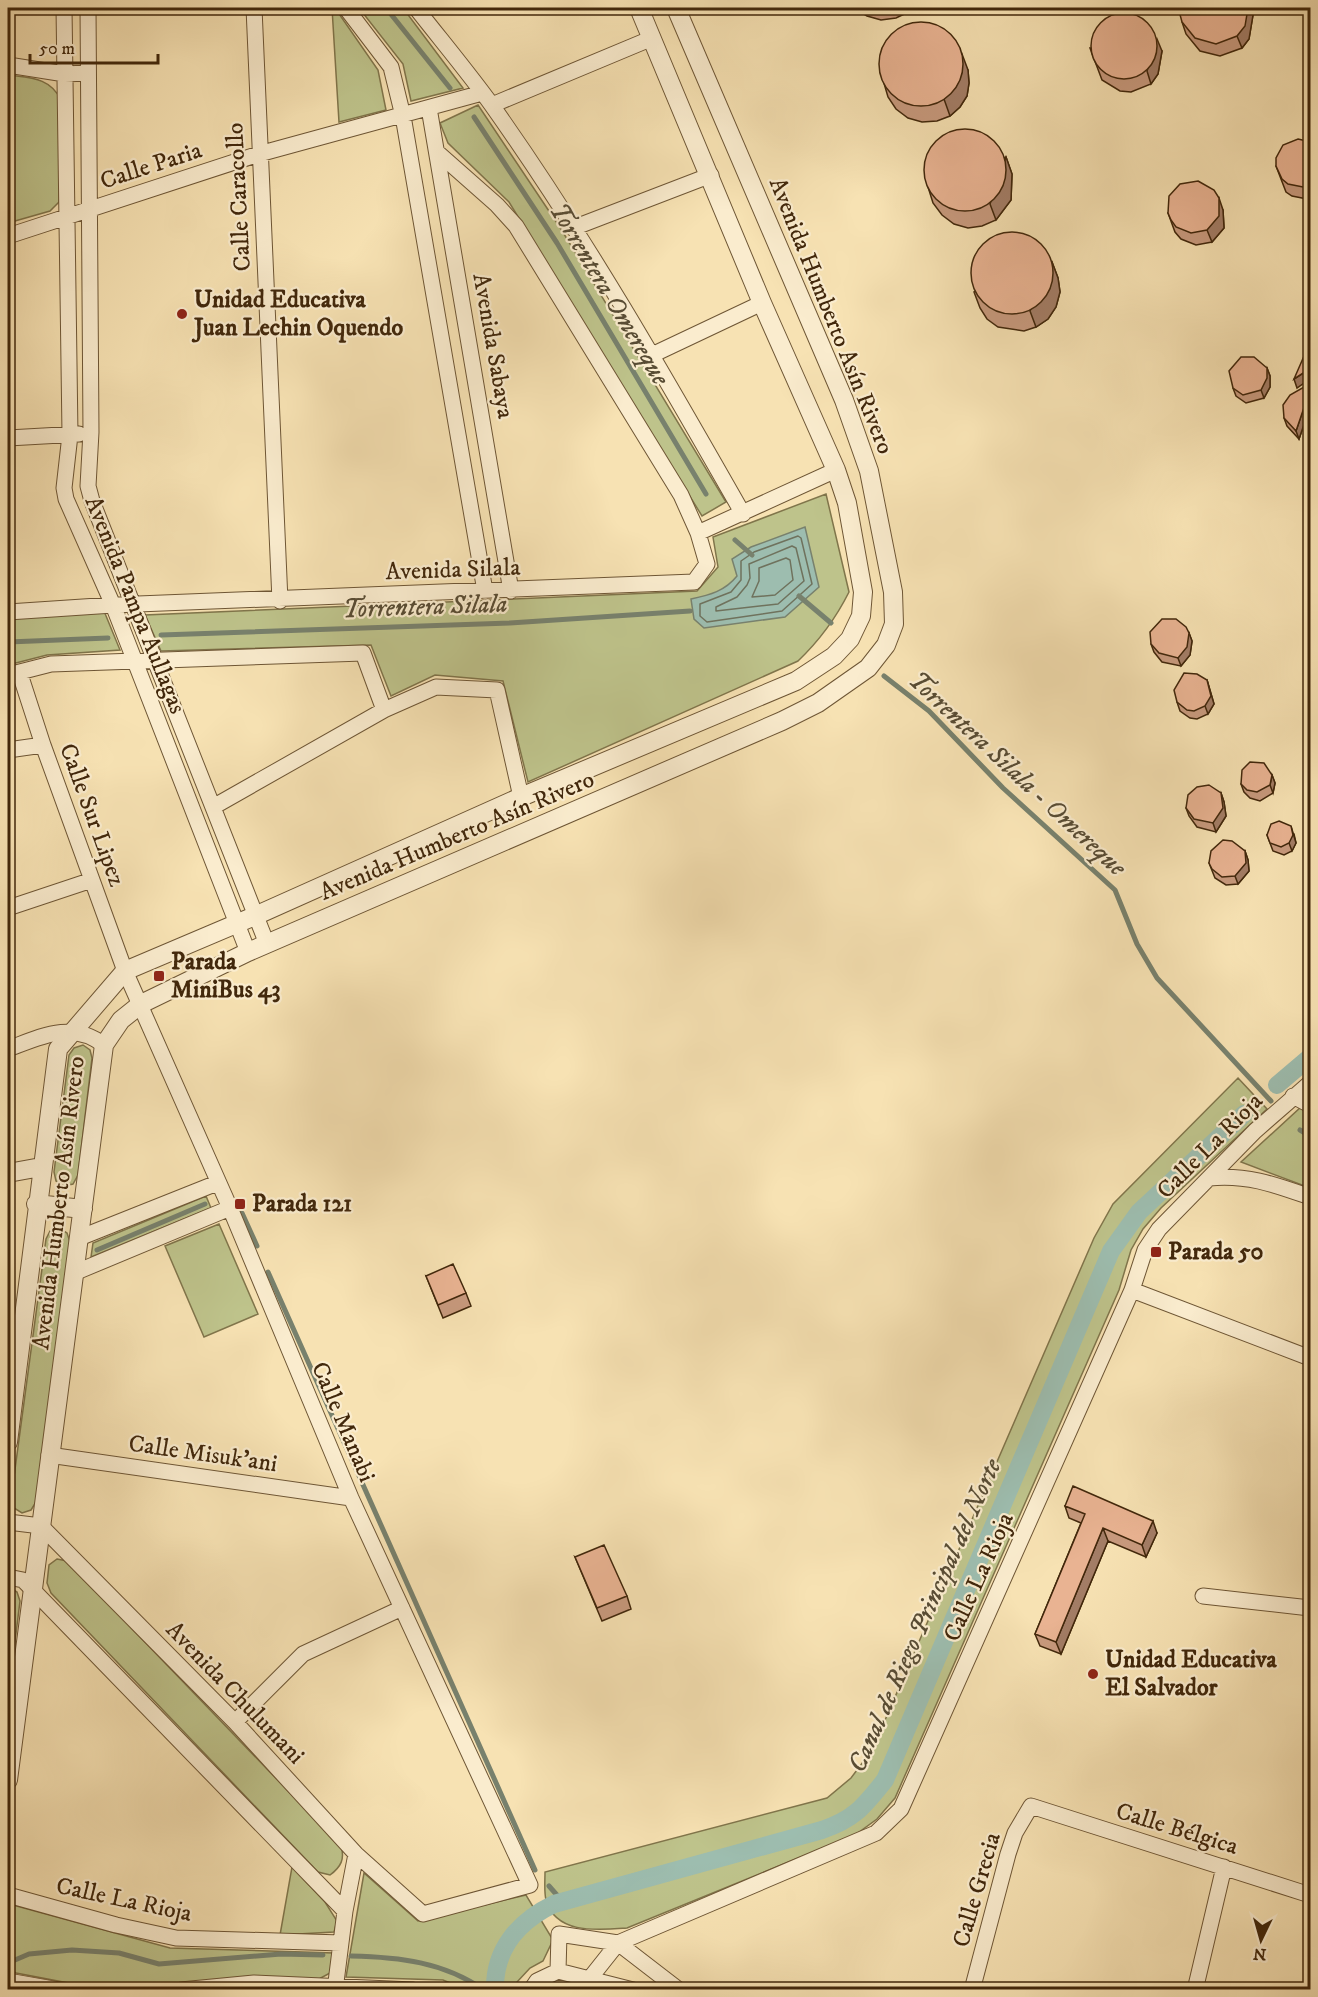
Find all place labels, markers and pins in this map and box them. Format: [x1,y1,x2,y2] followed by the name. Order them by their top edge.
[191,285,403,343] place label: Unidad Educativa Juan Lechin Oquendo
[175,307,189,321] marker: Unidad Educativa Juan Lechin Oquendo
[171,947,281,1005] place label: Parada MiniBus 43
[152,969,166,983] marker: Parada MiniBus 43
[252,1189,352,1219] place label: Parada 121
[233,1197,247,1211] marker: Parada 121
[1168,1237,1264,1267] place label: Parada 50
[1149,1245,1163,1259] marker: Parada 50
[1105,1645,1278,1703] place label: Unidad Educativa El Salvador
[1086,1667,1100,1681] marker: Unidad Educativa El Salvador

